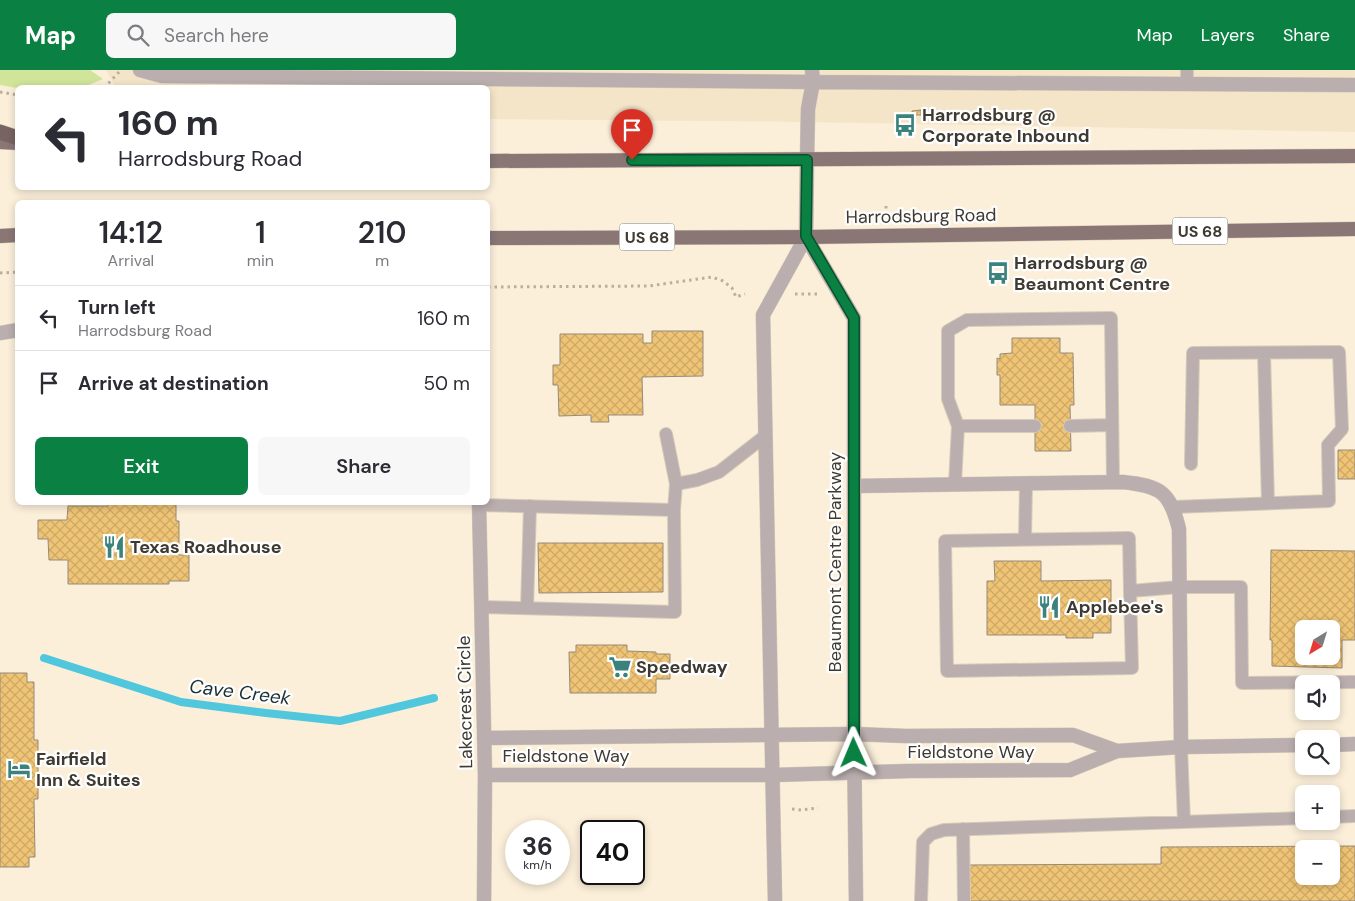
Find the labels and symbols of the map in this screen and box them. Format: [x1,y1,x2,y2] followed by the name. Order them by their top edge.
[922,103,1090,148] place label: Harrodsburg @ Corporate Inbound
[611,109,653,160] pin
[892,112,918,138] bus stop icon: Harrodsburg @ Corporate Inbound
[845,203,997,229] street label: Harrodsburg Road
[1172,218,1228,245] road number: US 68
[620,224,674,250] road number: US 68
[1014,251,1170,296] place label: Harrodsburg @ Beaumont Centre
[985,260,1011,286] bus stop icon: Harrodsburg @ Beaumont Centre
[823,452,847,672] street label: Beaumont Centre Parkway
[101,534,127,560] restaurant icon: Texas Roadhouse
[130,535,282,559] place label: Texas Roadhouse
[1036,594,1062,620] restaurant icon: Applebee's
[1066,595,1164,619] place label: Applebee's
[1295,620,1340,665] north arrow
[452,635,478,769] street label: Lakecrest Circle
[607,654,633,680] supermarket icon: Speedway
[636,655,728,679] place label: Speedway
[188,673,292,711] water label: Cave Creek
[827,726,879,778] position arrow
[907,740,1035,764] street label: Fieldstone Way
[502,744,630,768] street label: Fieldstone Way
[36,747,141,792] place label: Fairfield Inn & Suites
[6,756,32,782] hotel icon: Fairfield Inn & Suites
[580,820,645,885] speed limit sign: 40

